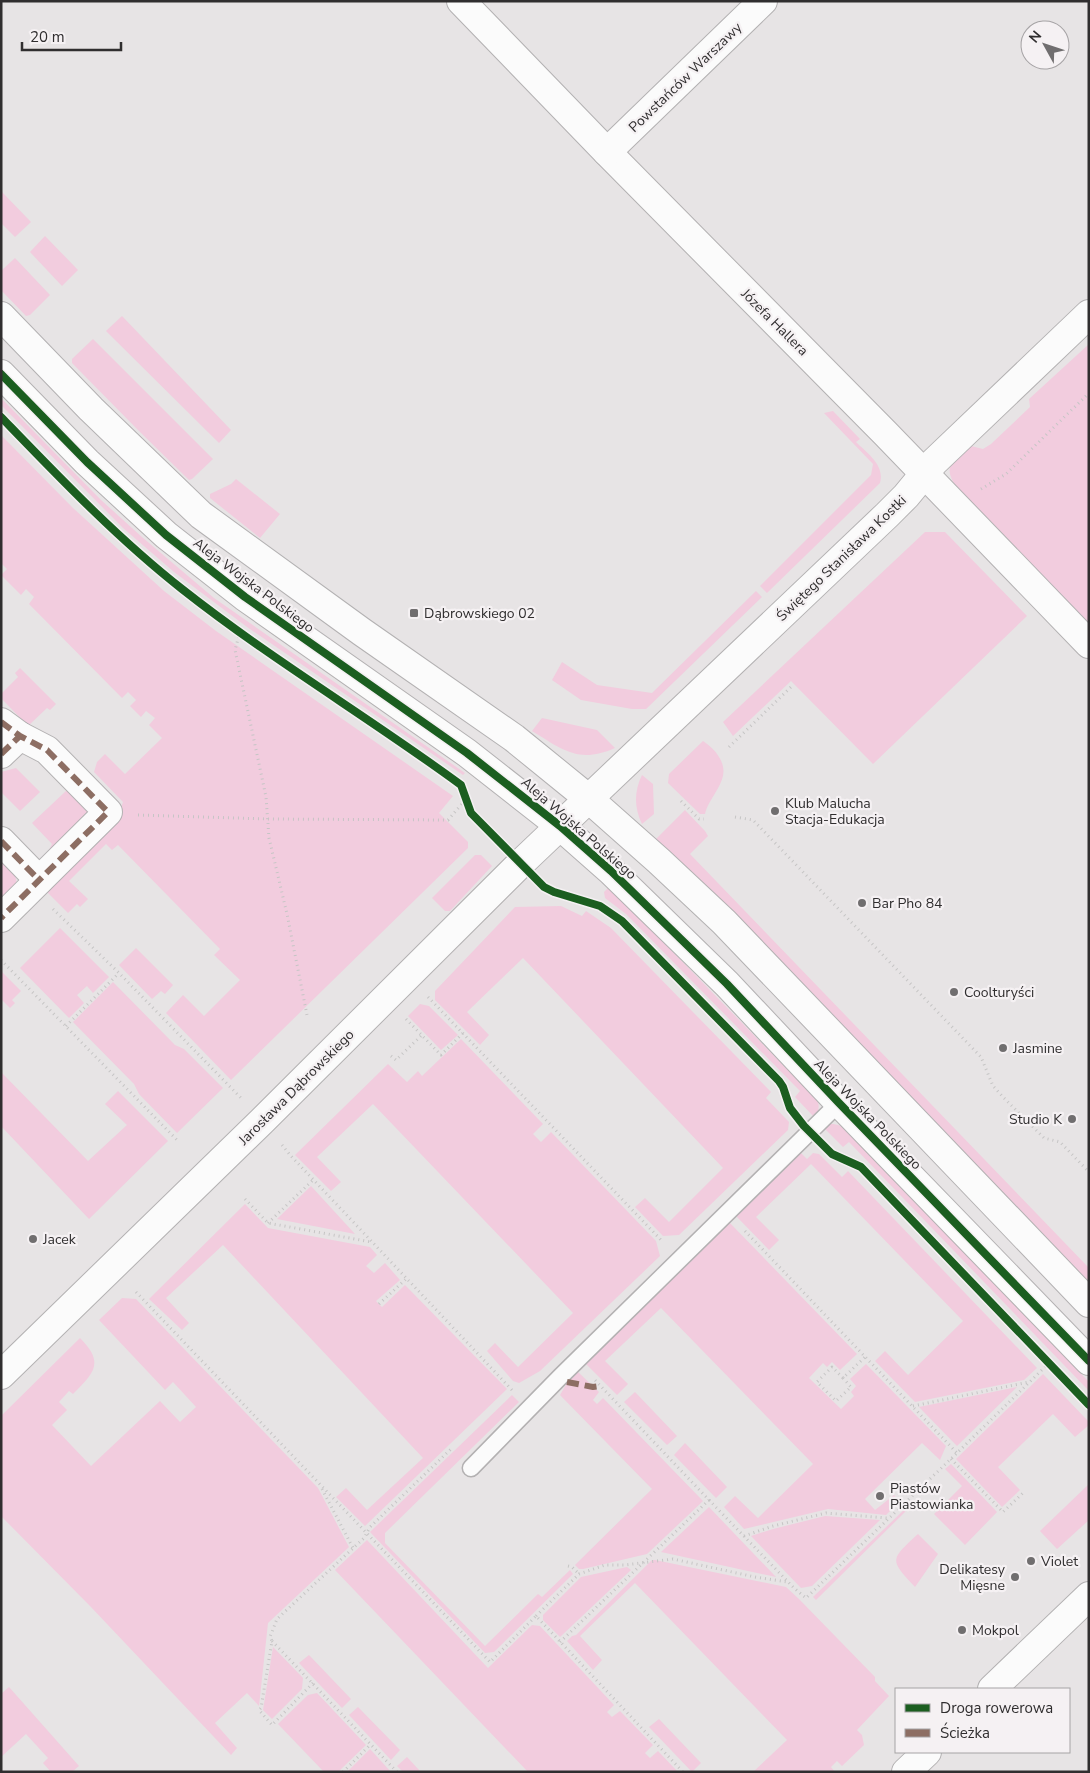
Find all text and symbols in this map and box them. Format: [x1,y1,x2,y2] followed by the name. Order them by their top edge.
[624,18,747,137] street label: Powstańców Warszawy
[22,20,121,52] scale bar
[1020,20,1070,70] north arrow
[30,27,65,47] text: 20 m
[1025,27,1046,47] text: N
[736,284,812,360] street label: Józefa Hallera
[772,491,911,626] street label: Świętego Stanisława Kostki
[189,534,318,637] street label: Aleja Wojska Polskiego
[424,604,535,623] place label: Dąbrowskiego 02
[408,607,420,619] marker: Dąbrowskiego 02
[517,773,641,884] street label: Aleja Wojska Polskiego
[785,794,885,829] place label: Klub Malucha Stacja-Edukacja
[769,805,781,817] marker: Klub Malucha Stacja-Edukacja
[872,894,943,913] place label: Bar Pho 84
[856,897,868,909] marker: Bar Pho 84
[964,983,1034,1002] place label: Coolturyści
[948,986,960,998] marker: Coolturyści
[234,1025,358,1150] street label: Jarosława Dąbrowskiego
[1012,1039,1062,1058] place label: Jasmine
[997,1042,1009,1054] marker: Jasmine
[810,1055,926,1174] street label: Aleja Wojska Polskiego
[1009,1110,1062,1129] place label: Studio K
[1066,1113,1078,1125] marker: Studio K
[42,1230,77,1249] place label: Jacek
[27,1233,39,1245] marker: Jacek
[890,1479,973,1514] place label: Piastów Piastowianka
[874,1490,886,1502] marker: Piastów Piastowianka
[1040,1552,1078,1571] place label: Violet
[1025,1555,1037,1567] marker: Violet
[939,1560,1006,1595] place label: Delikatesy Mięsne
[1009,1571,1021,1583] marker: Delikatesy Mięsne
[972,1621,1020,1640] place label: Mokpol
[956,1624,968,1636] marker: Mokpol
[895,1688,1070,1753] legend
[940,1698,1053,1718] text: Droga rowerowa
[940,1722,990,1743] text: Ścieżka

